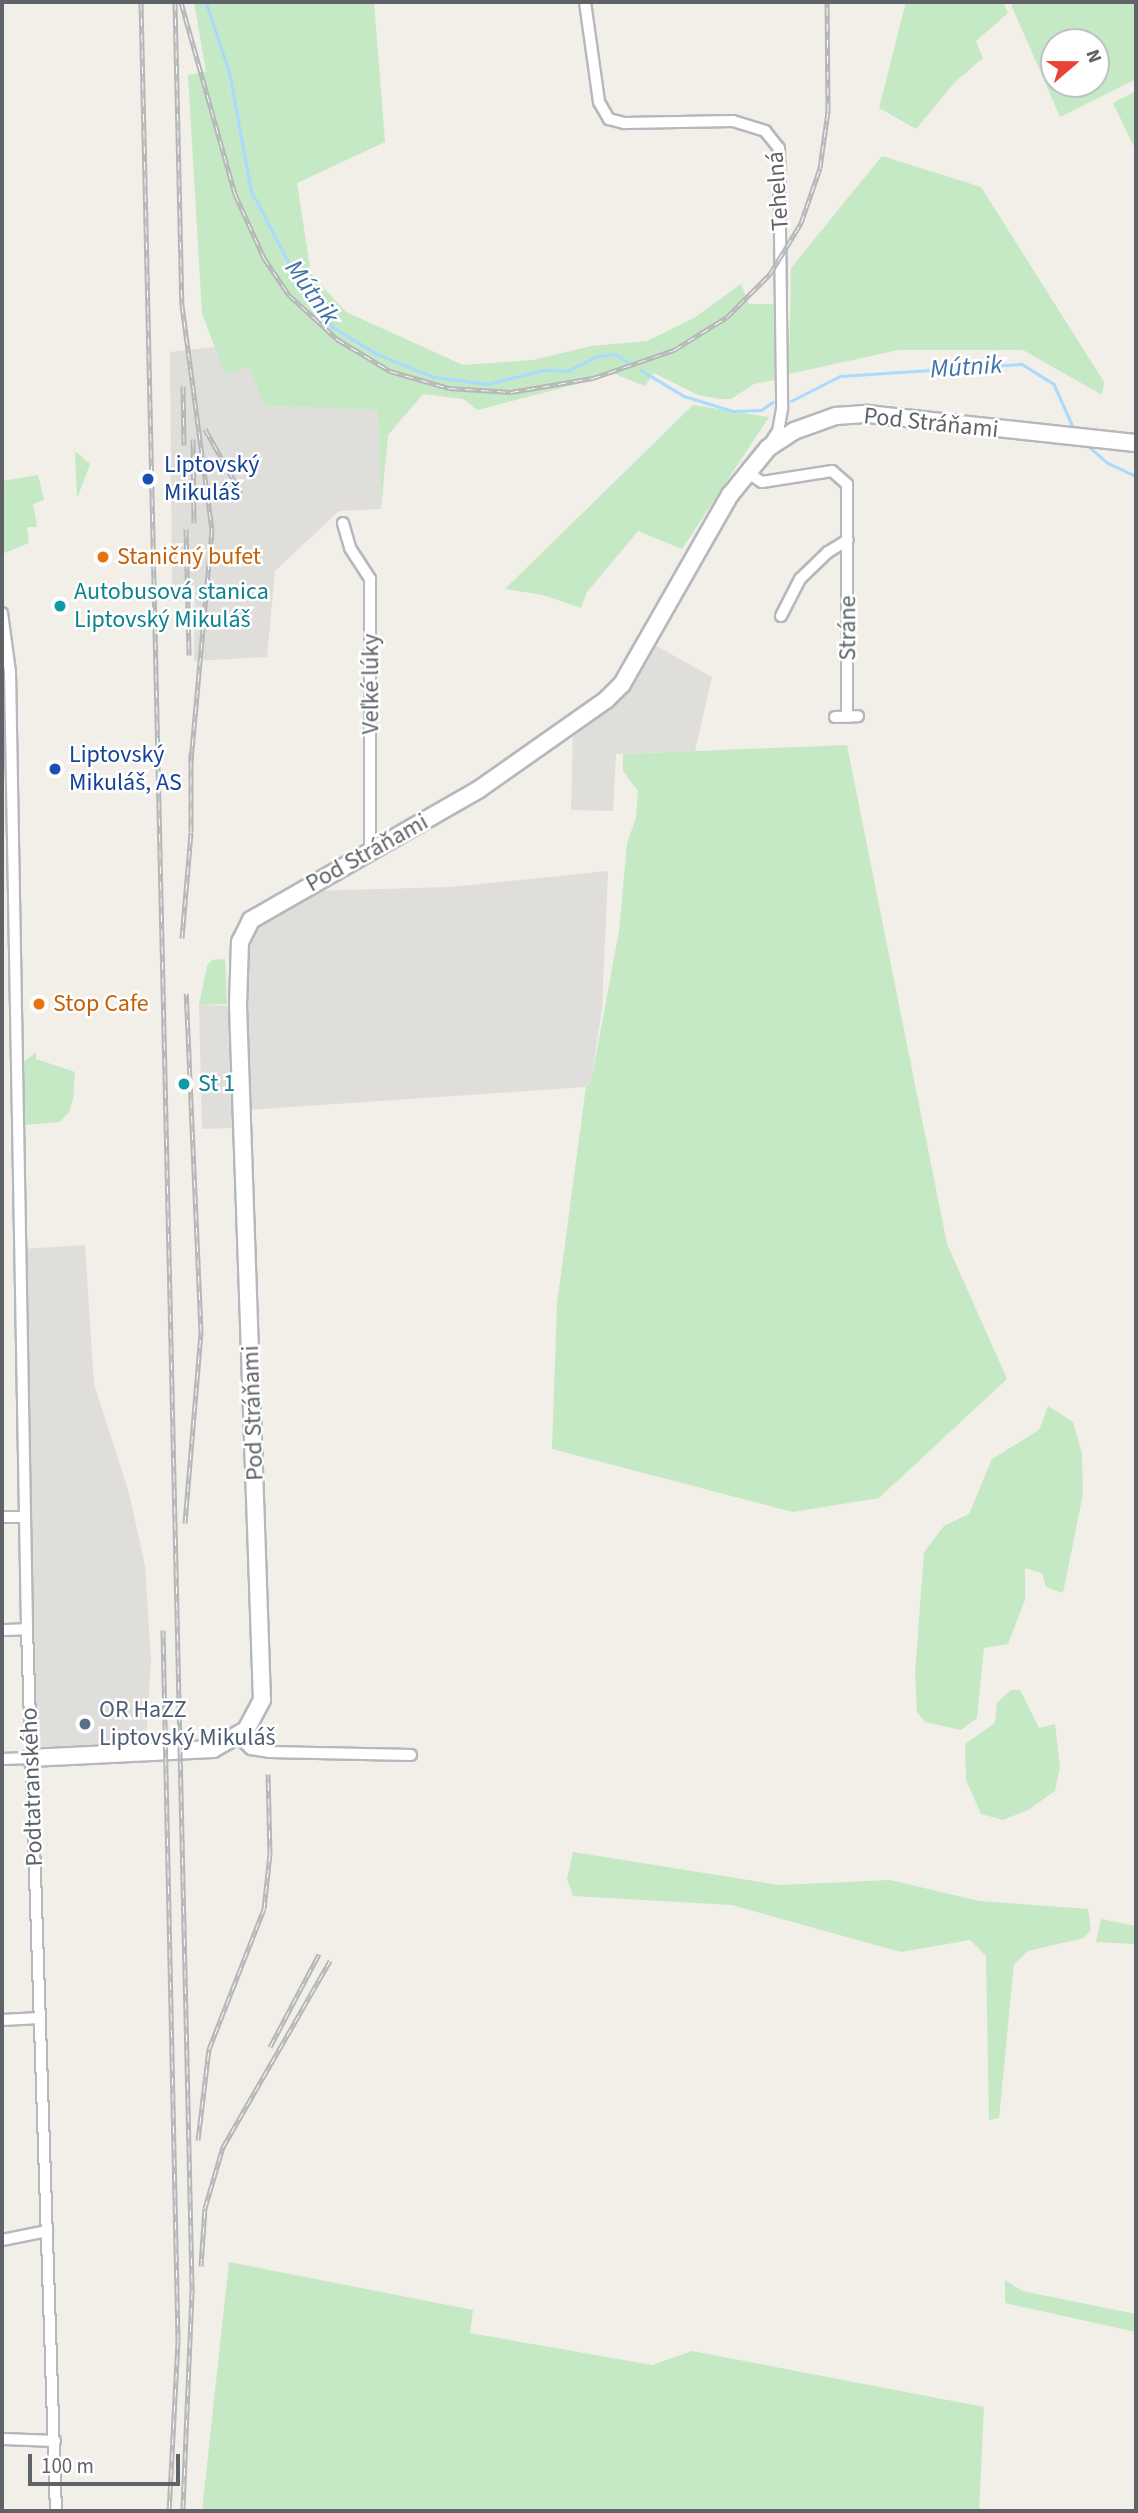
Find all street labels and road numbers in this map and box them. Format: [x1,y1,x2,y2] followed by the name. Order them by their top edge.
[761,150,795,232] street label: Tehelná
[862,402,1000,444] street label: Pod Stráňami
[834,595,862,661] street label: Stráne
[357,634,385,734] street label: Veľké lúky
[301,808,433,898] street label: Pod Stráňami
[236,1345,270,1481] street label: Pod Stráňami
[15,1707,49,1867] street label: Podtatranského

